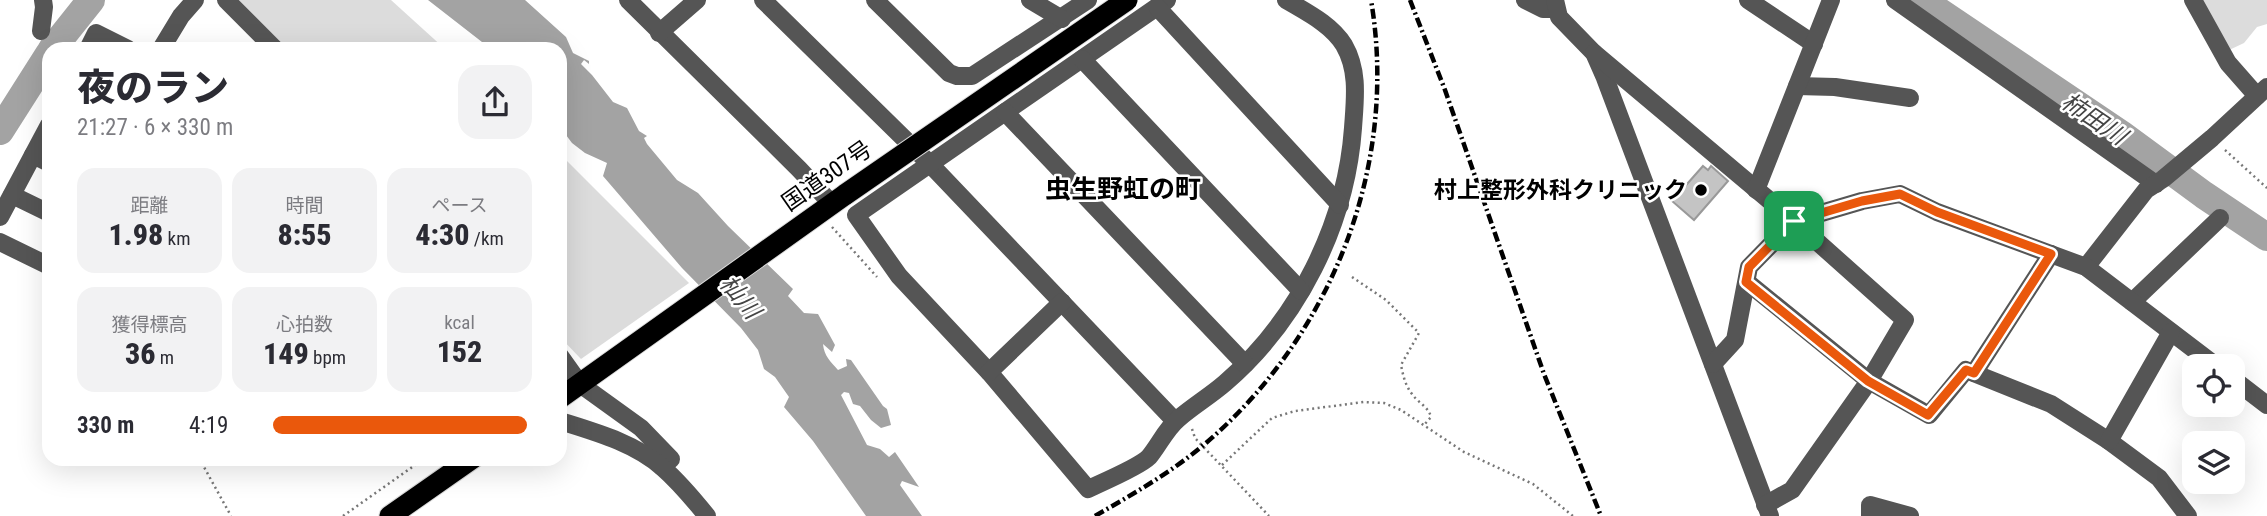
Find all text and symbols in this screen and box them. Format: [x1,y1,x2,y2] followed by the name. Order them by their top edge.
[458,65,532,139] button: share
[77,66,229,110] text: 夜のラン
[2056,87,2134,152] water label: 柿田川
[77,114,233,141] text: 21:27 · 6 × 330 m
[777,135,877,217] street label: 国道307号
[1045,174,1201,204] district label: 虫生野虹の町
[1434,177,1687,204] place label: 村上整形外科クリニック
[1693,182,1709,198] marker: 村上整形外科クリニック
[1764,191,1824,251] pin
[130,194,169,217] text: 距離
[285,194,324,217] text: 時間
[431,194,488,217] text: ペース
[1775,202,1813,240] icon: arrive
[109,217,163,252] text: 1.98
[277,217,332,252] text: 8:55
[415,217,469,252] text: 4:30
[163,227,190,250] text: km
[469,227,504,250] text: /km
[714,270,768,327] water label: 杣川
[444,311,475,334] text: kcal
[111,313,188,336] text: 獲得標高
[276,313,333,336] text: 心拍数
[437,334,482,369] text: 152
[125,336,155,371] text: 36
[263,336,309,371] text: 149
[155,346,174,369] text: m
[309,346,346,369] text: bpm
[2182,354,2245,494] map controls
[2182,354,2245,417] button: locate
[77,412,134,439] text: 330 m
[189,412,228,439] text: 4:19
[2182,431,2245,494] button: layers

